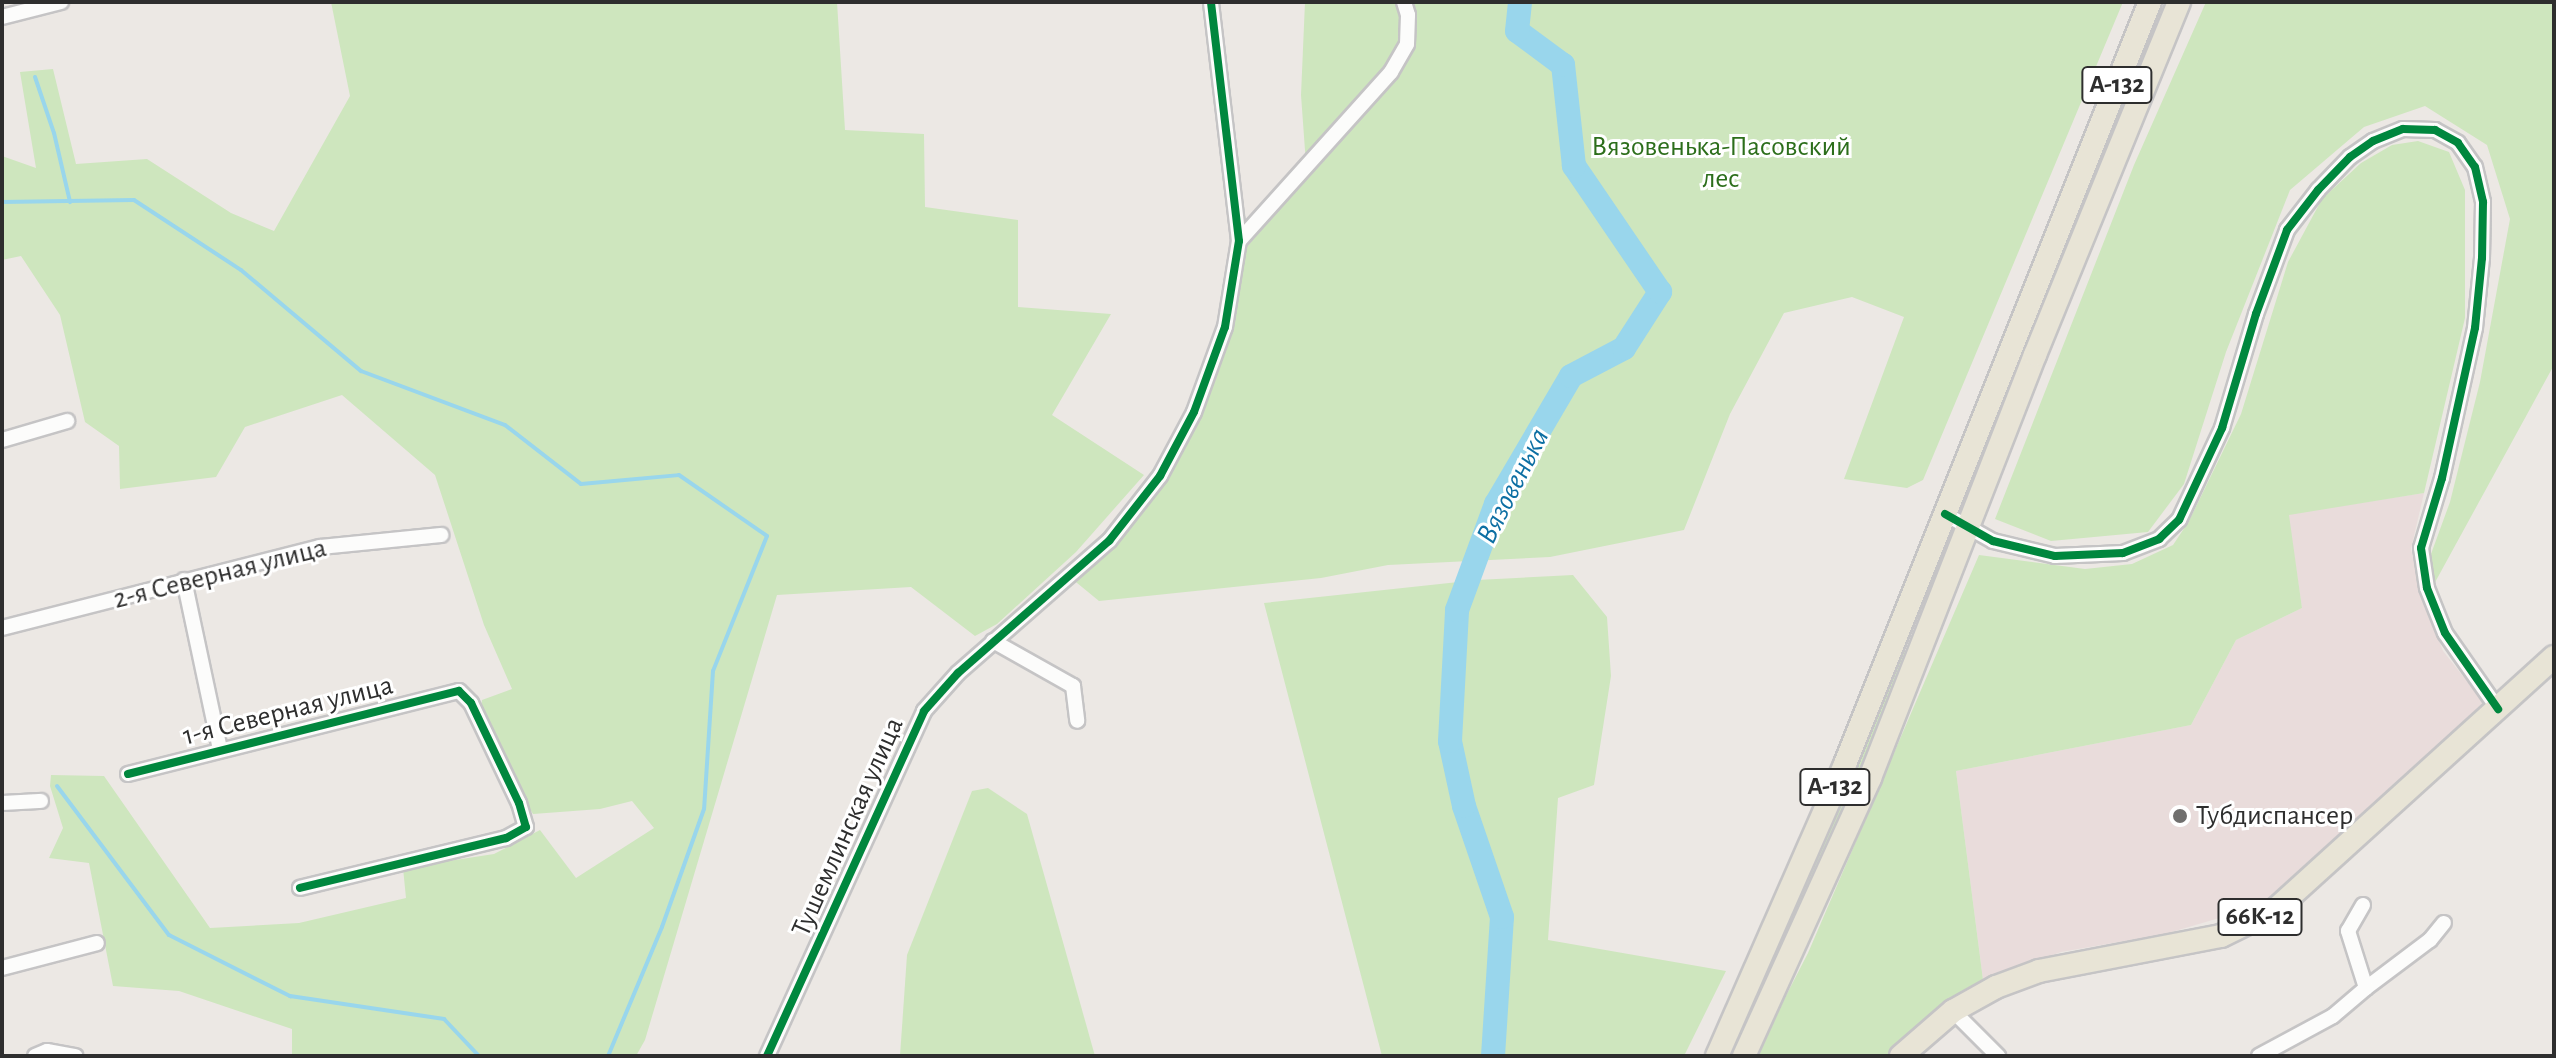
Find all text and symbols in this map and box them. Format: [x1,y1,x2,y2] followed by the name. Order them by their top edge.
[2081,63,2153,107] road number: А-132
[1591,130,1851,196] park label: Вязовенька-Пасовский лес
[1469,422,1557,550] water label: Вязовенька
[110,531,330,617] street label: 2-я Северная улица
[180,669,396,753] street label: 1-я Северная улица
[785,712,911,942] street label: Тушемлинская улица
[1799,765,1871,809] road number: А-132
[2196,799,2353,833] place label: Тубдиспансер
[2171,807,2189,825] marker: Тубдиспансер
[2216,895,2304,939] road number: 66К-12

